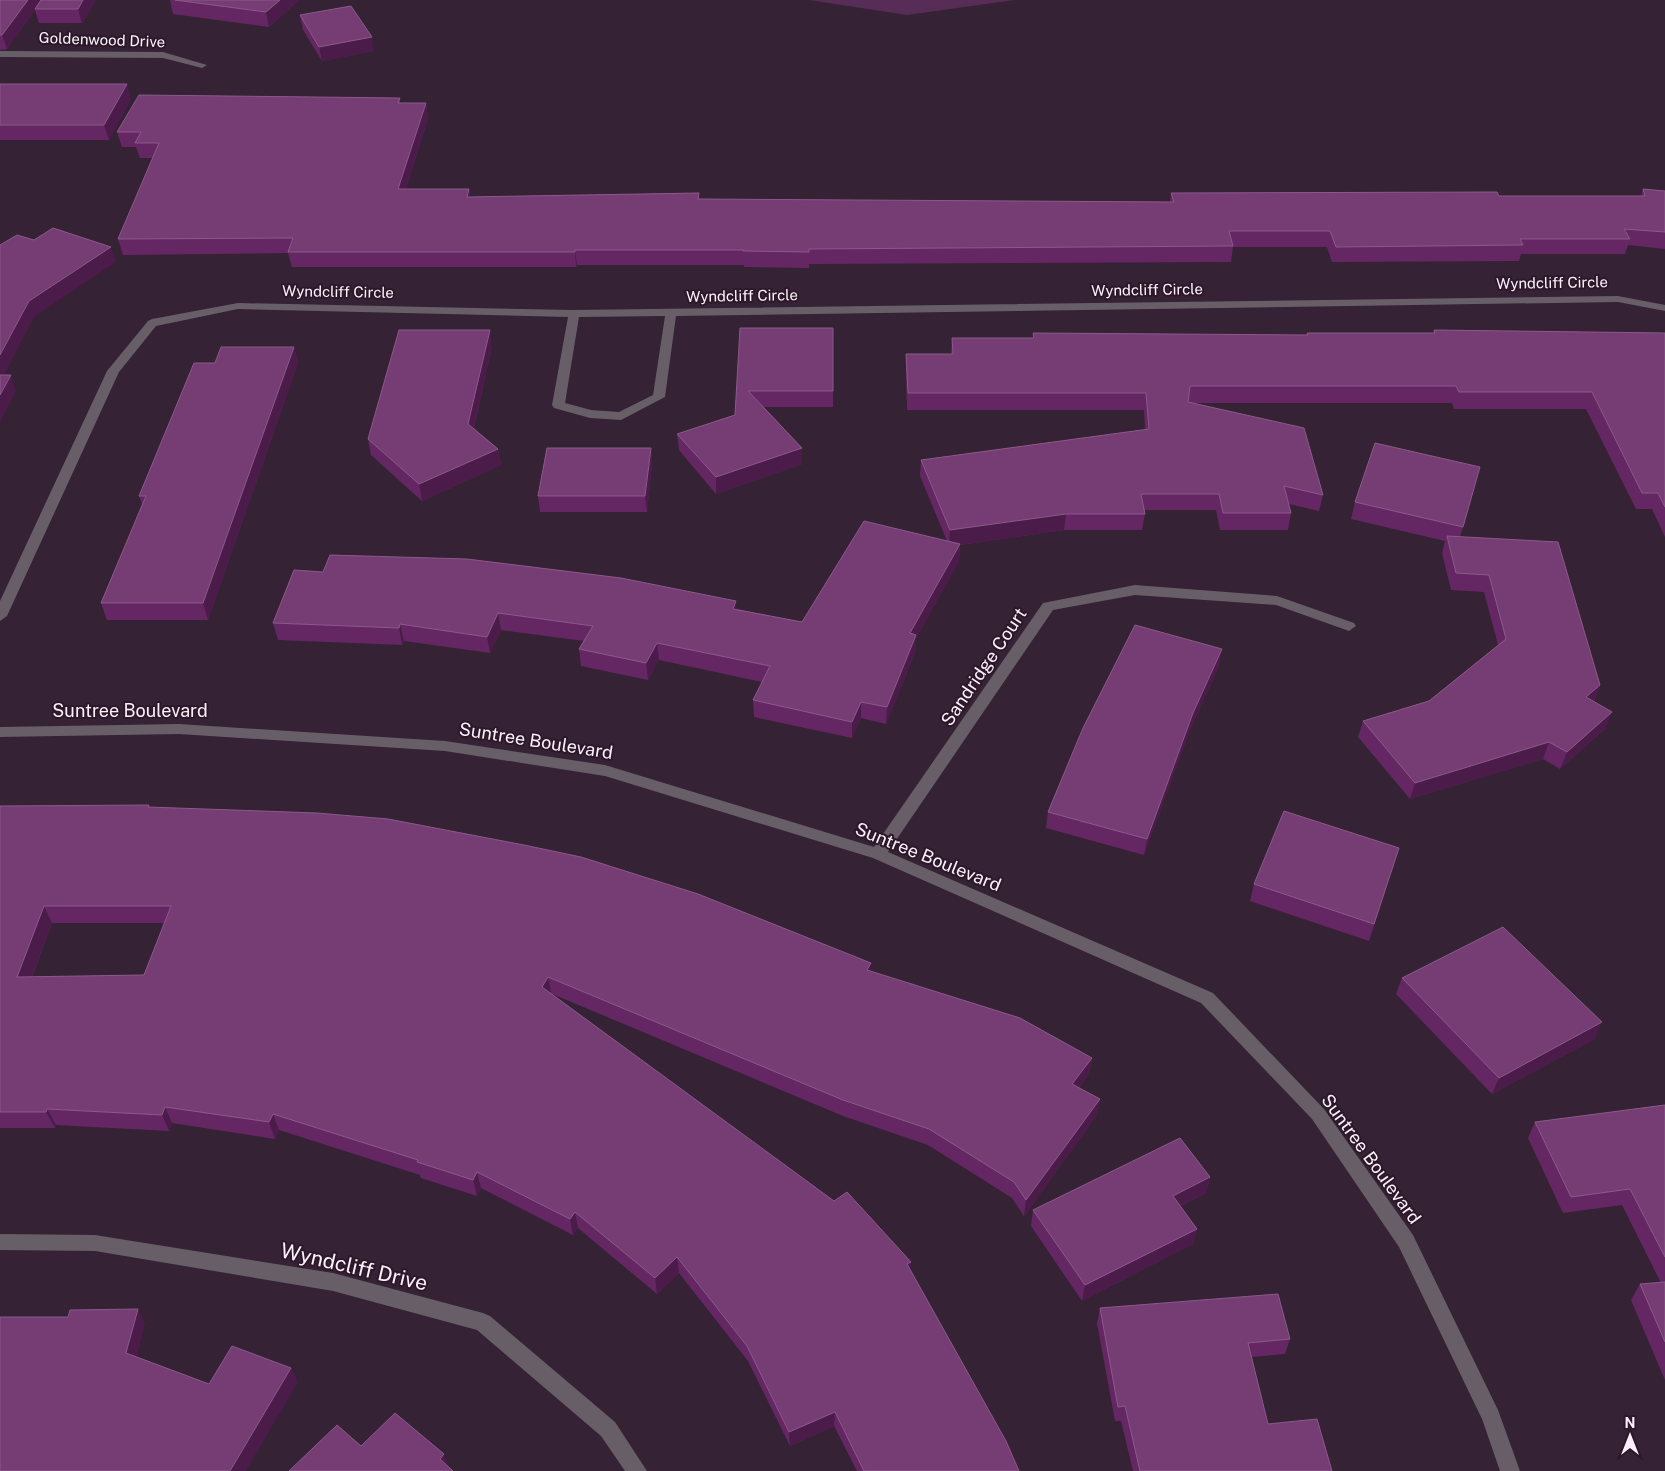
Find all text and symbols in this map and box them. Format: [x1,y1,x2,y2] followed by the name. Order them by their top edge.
[39,29,166,50] street label: Goldenwood Drive
[1496,273,1608,292] street label: Wyndcliff Circle
[1091,280,1203,299] street label: Wyndcliff Circle
[282,282,394,301] street label: Wyndcliff Circle
[686,286,798,305] street label: Wyndcliff Circle
[936,604,1031,730] street label: Sandridge Court
[52,700,208,721] street label: Suntree Boulevard
[458,718,615,763] street label: Suntree Boulevard
[852,818,1004,895] street label: Suntree Boulevard
[1317,1090,1426,1228] street label: Suntree Boulevard
[278,1237,430,1296] street label: Wyndcliff Drive
[1605,1411,1655,1461] north arrow
[1625,1415,1635,1431] text: N

